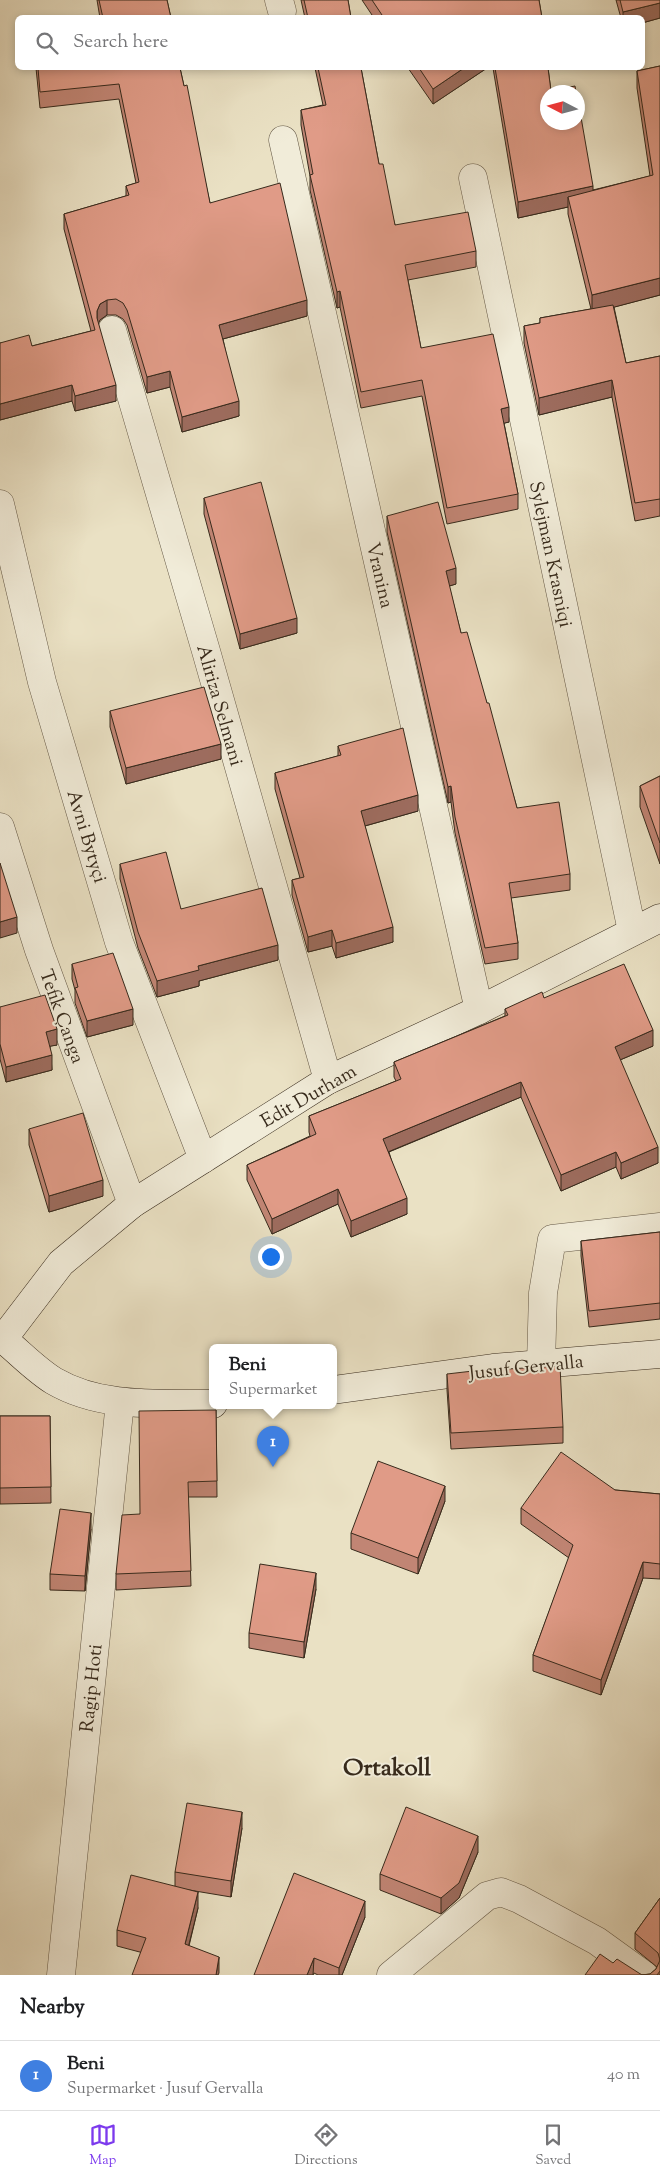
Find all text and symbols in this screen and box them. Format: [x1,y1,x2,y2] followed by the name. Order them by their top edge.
[15,15,645,70] search box
[33,29,61,57] icon: search
[73,29,168,56] text: Search here
[540,85,585,130] north arrow
[521,479,578,630] street label: Sylejman Krasniqi
[358,540,399,611] street label: Vranina
[188,642,249,770] street label: Aliriza Selmani
[59,787,113,887] street label: Avni Bytyçi
[31,966,90,1068] street label: Tefik Çanga
[256,1059,362,1136] street label: Edit Durham
[258,1244,284,1270] your location
[209,1344,337,1409] popup
[467,1349,585,1388] street label: Jusuf Gervalla
[229,1352,266,1379] text: Beni
[229,1379,317,1402] text: Supermarket
[257,1426,289,1467] pin: 1
[74,1643,111,1734] street label: Ragip Hoti
[343,1752,431,1786] district label: Ortakoll
[20,1993,85,2023] text: Nearby
[67,2051,104,2078] text: Beni
[33,2064,39,2087] text: 1
[607,2064,640,2087] text: 40 m
[67,2078,263,2101] text: Supermarket · Jusuf Gervalla
[89,2121,117,2171] tab: Map
[294,2121,358,2171] tab: Directions
[535,2121,571,2171] tab: Saved

